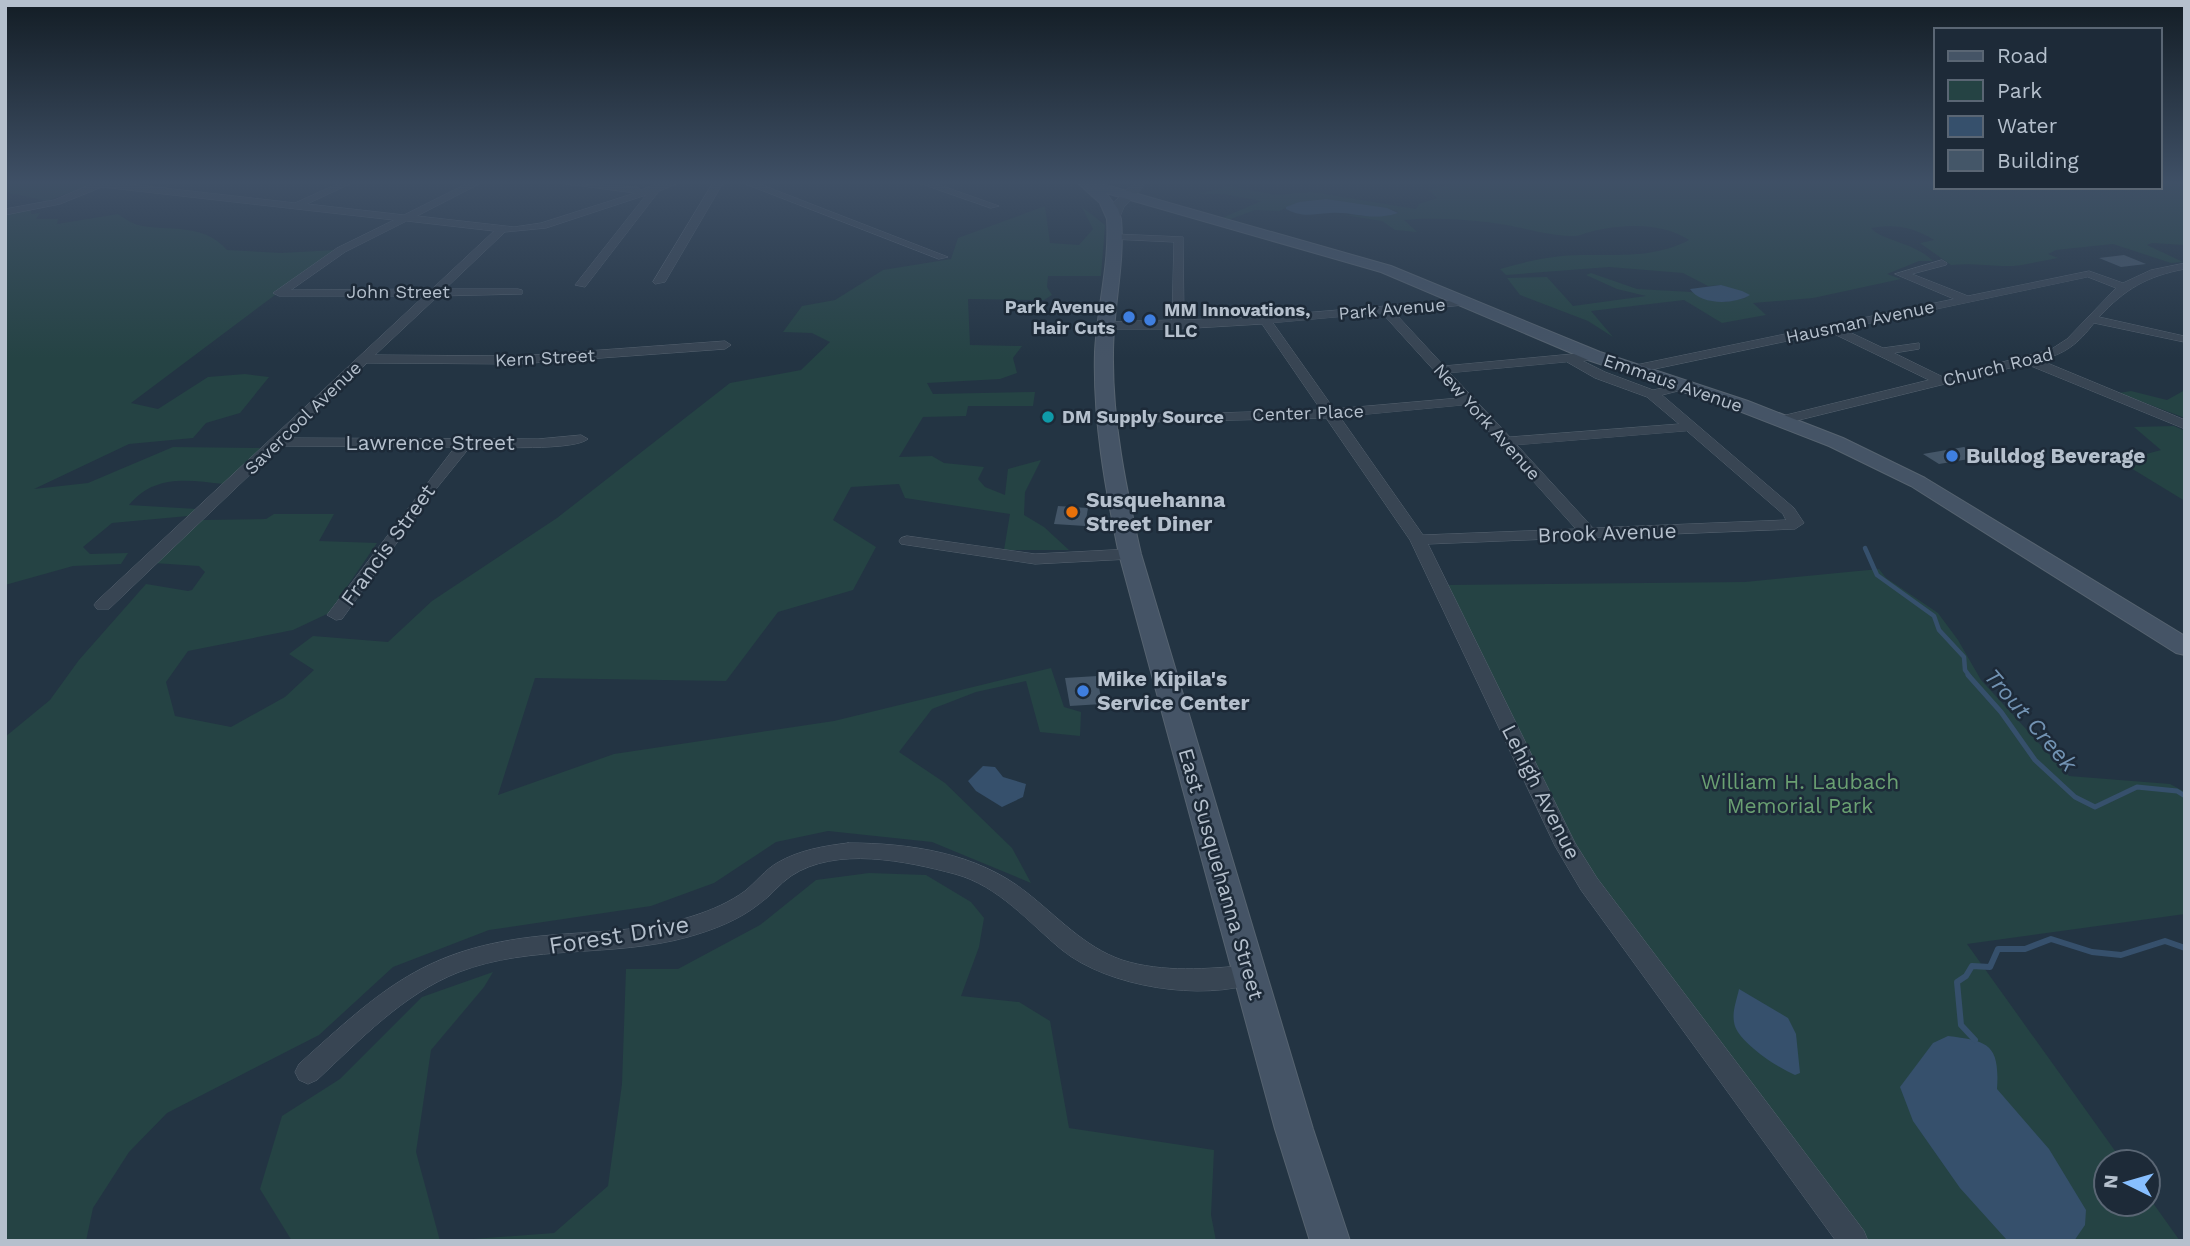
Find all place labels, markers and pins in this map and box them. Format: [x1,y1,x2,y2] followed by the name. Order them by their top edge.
[1005,296,1115,338] place label: Park Avenue Hair Cuts
[1164,299,1310,341] place label: MM Innovations, LLC
[1121,309,1137,325] marker: Park Avenue Hair Cuts
[1142,312,1158,328] marker: MM Innovations, LLC
[1062,406,1224,427] place label: DM Supply Source
[1040,409,1056,425] marker: DM Supply Source
[1966,443,2146,468] place label: Bulldog Beverage
[1944,448,1960,464] marker: Bulldog Beverage
[1086,487,1226,536] place label: Susquehanna Street Diner
[1064,504,1080,520] marker: Susquehanna Street Diner
[1097,666,1250,715] place label: Mike Kipila's Service Center
[1075,683,1091,699] marker: Mike Kipila's Service Center

